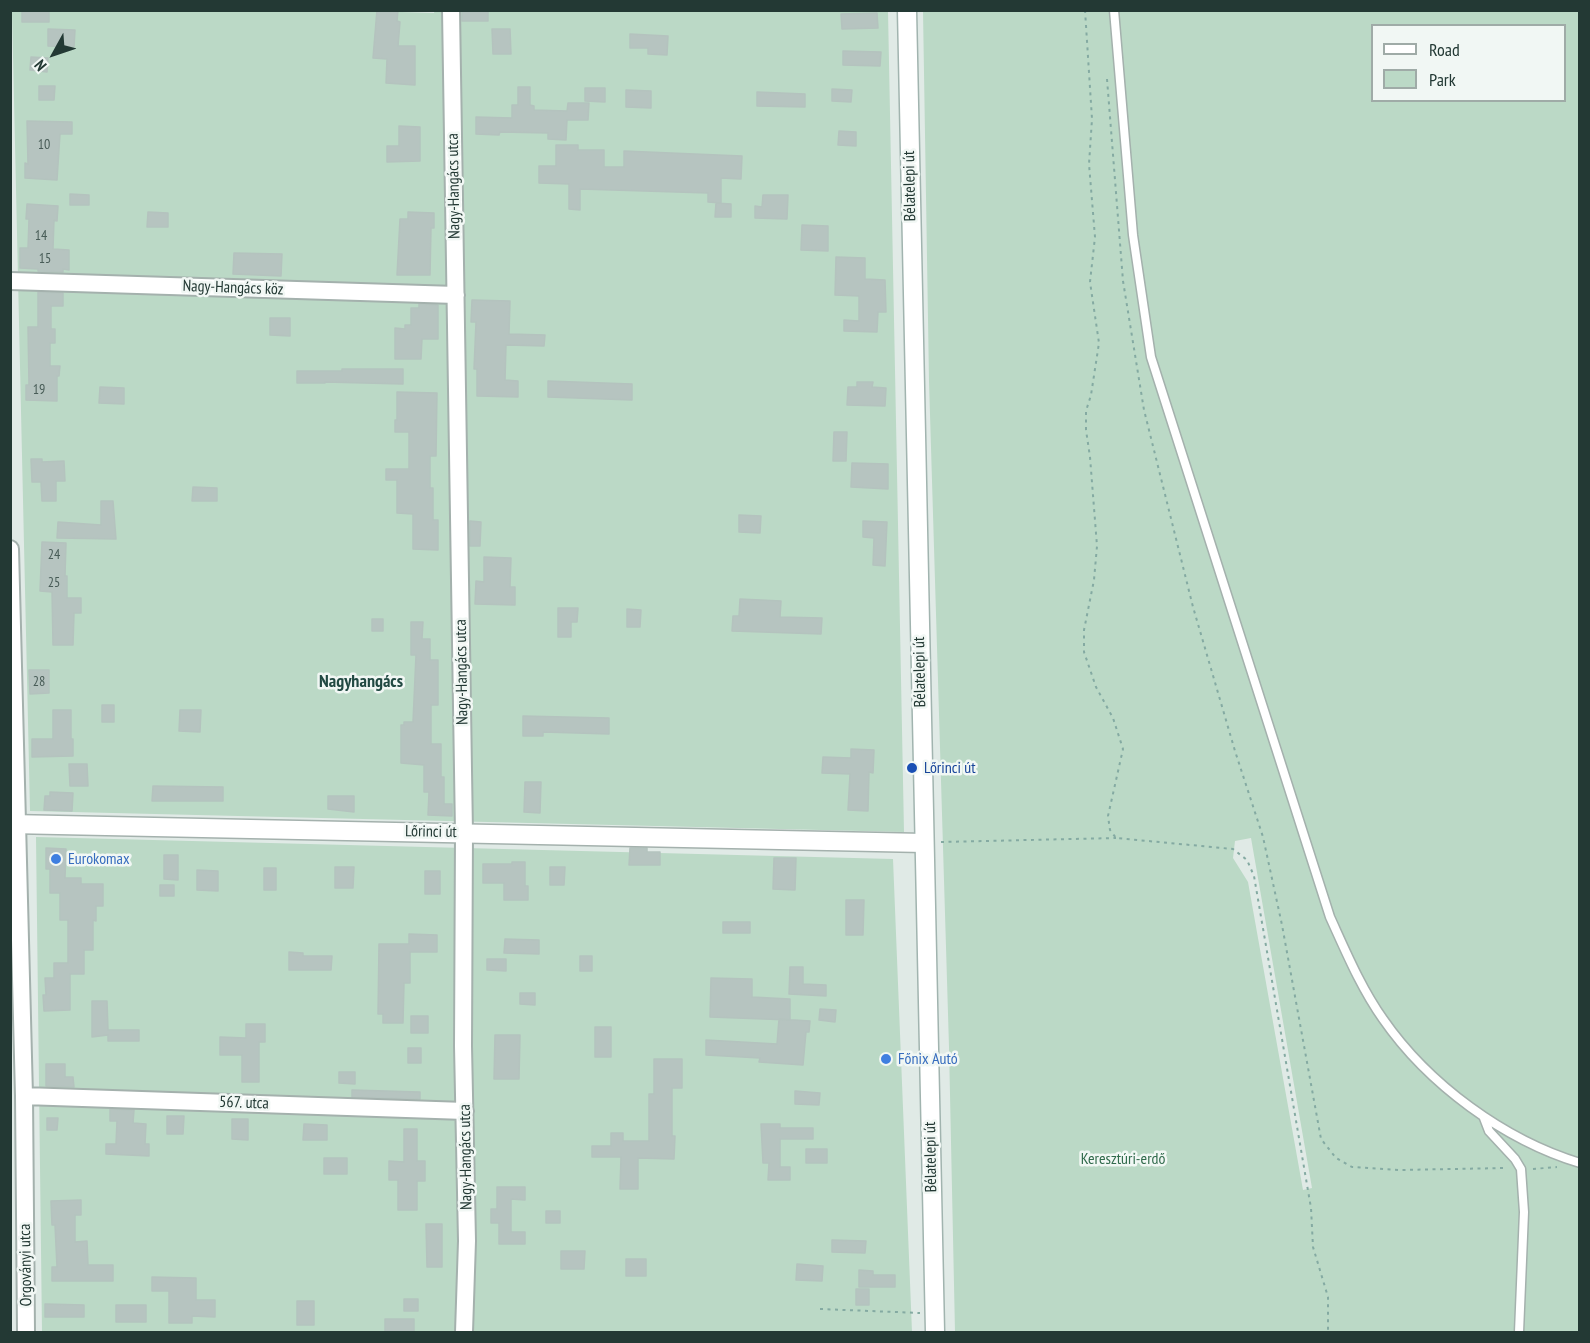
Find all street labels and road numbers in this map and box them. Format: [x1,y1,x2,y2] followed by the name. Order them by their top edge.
[443,133,465,239] street label: Nagy-Hangács utca
[900,151,920,221] street label: Bélatelepi út
[182,277,284,299] street label: Nagy-Hangács köz
[451,619,473,725] street label: Nagy-Hangács utca
[910,637,930,707] street label: Bélatelepi út
[405,822,457,842] street label: Lőrinci út
[219,1093,269,1113] street label: 567. utca
[455,1104,477,1210] street label: Nagy-Hangács utca
[921,1122,941,1192] street label: Bélatelepi út
[16,1224,36,1306] street label: Orgoványi utca

